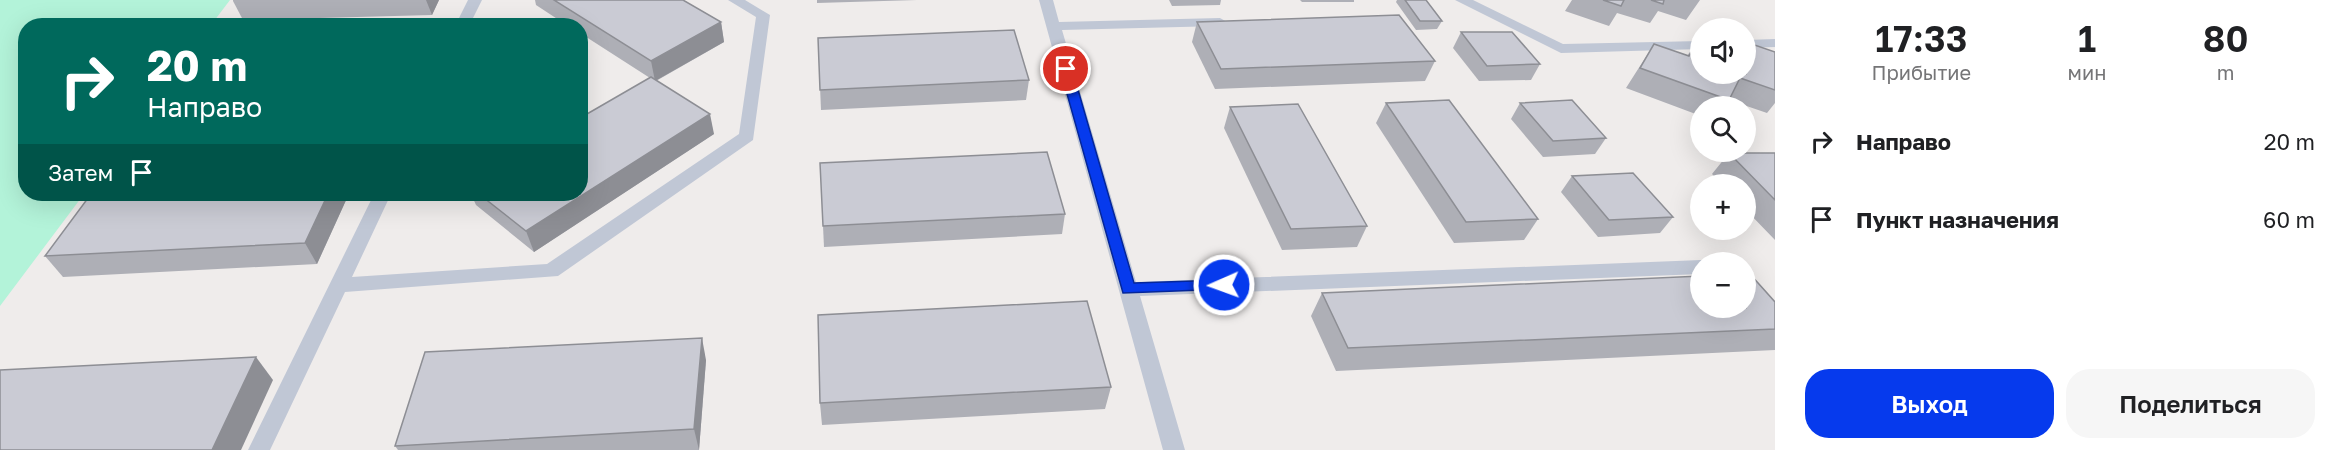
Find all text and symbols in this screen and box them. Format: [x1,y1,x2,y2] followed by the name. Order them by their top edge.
[1875,17,1967,60] text: 17:33
[2078,17,2096,60] text: 1
[2203,17,2248,60] text: 80
[1690,18,1756,318] map controls
[1690,18,1756,84] button: sound
[147,40,247,90] text: 20 m
[48,42,126,120] icon: right
[1040,43,1091,94] pin
[1049,52,1082,85] icon: arrive
[1871,60,1971,84] text: Прибытие
[2068,60,2106,84] text: мин
[2217,60,2235,84] text: m
[147,91,262,123] text: Направо
[1690,96,1756,162] button: search
[1805,125,1838,158] icon: right
[1856,128,1951,155] text: Направо
[2264,128,2315,155] text: 20 m
[125,156,158,189] icon: arrive
[48,159,113,186] text: Затем
[1690,174,1756,240] button: +
[1805,203,1838,236] icon: arrive
[1856,206,2059,233] text: Пункт назначения
[2263,206,2315,233] text: 60 m
[1690,252,1756,318] button: −
[1192,253,1256,317] position arrow
[1805,369,2054,438] button: Выход
[2066,369,2315,438] button: Поделиться

